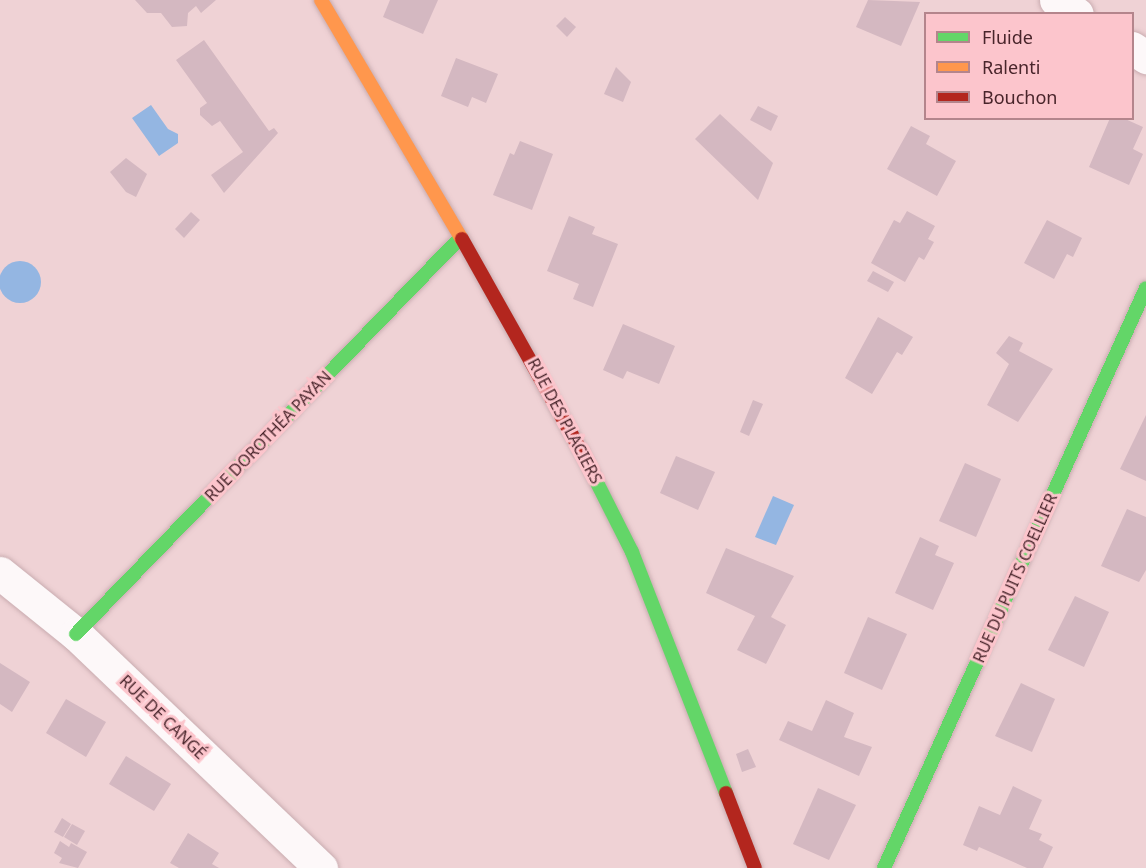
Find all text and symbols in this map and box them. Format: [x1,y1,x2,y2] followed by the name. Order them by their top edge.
[924,12,1134,120] legend
[982,25,1033,49] text: Fluide
[982,55,1040,79] text: Ralenti
[982,85,1058,109] text: Bouchon
[524,355,606,487] street label: RUE DES PLACIERS
[201,367,335,505] street label: RUE DOROTHÉA PAYAN
[969,490,1061,666] street label: RUE DU PUITS COELLIER
[116,671,210,763] street label: RUE DE CANGÉ

